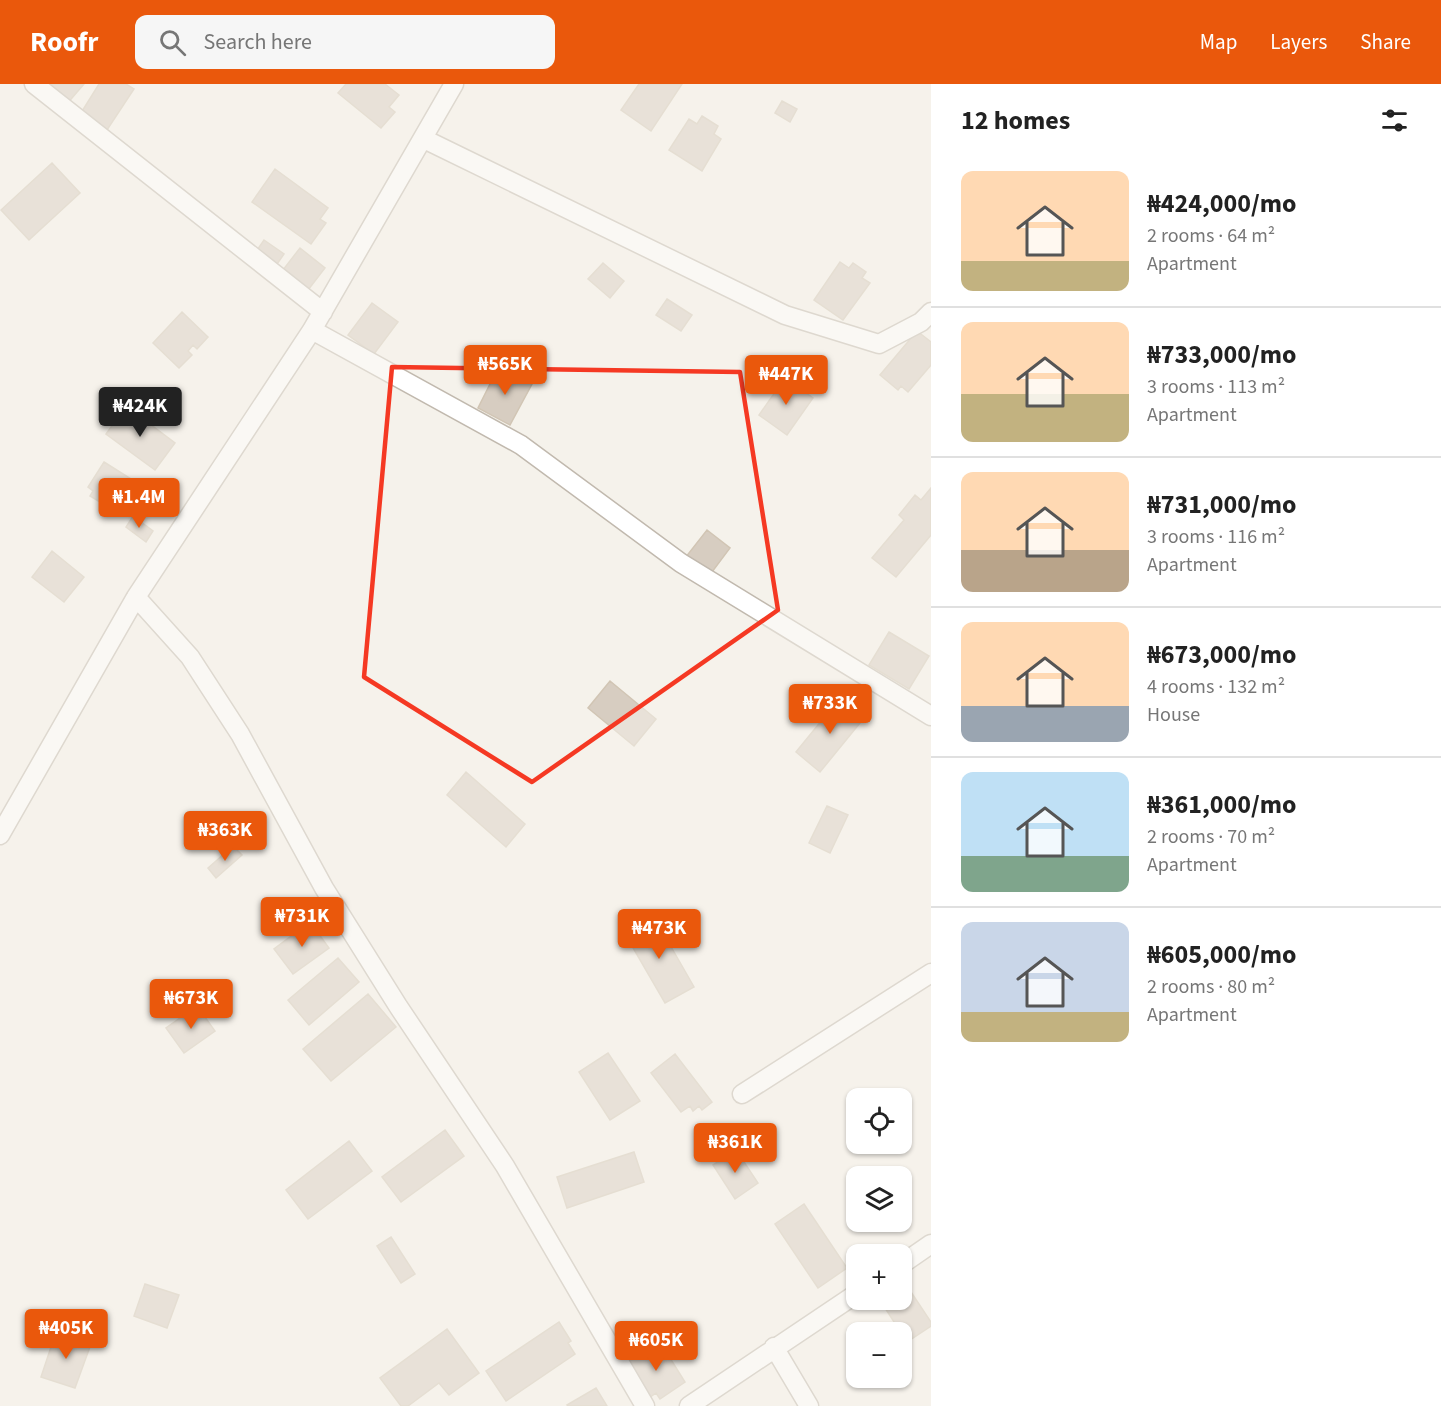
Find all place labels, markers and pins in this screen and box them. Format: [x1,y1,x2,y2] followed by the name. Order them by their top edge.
[463,345,547,396] pin: ₦565K
[744,355,828,406] pin: ₦447K
[98,387,182,438] pin: ₦424K
[97,478,181,529] pin: ₦1.4M
[788,684,872,735] pin: ₦733K
[183,811,267,862] pin: ₦363K
[260,897,344,948] pin: ₦731K
[617,909,701,960] pin: ₦473K
[149,979,233,1030] pin: ₦673K
[693,1123,777,1174] pin: ₦361K
[24,1309,108,1360] pin: ₦405K
[614,1321,698,1372] pin: ₦605K

